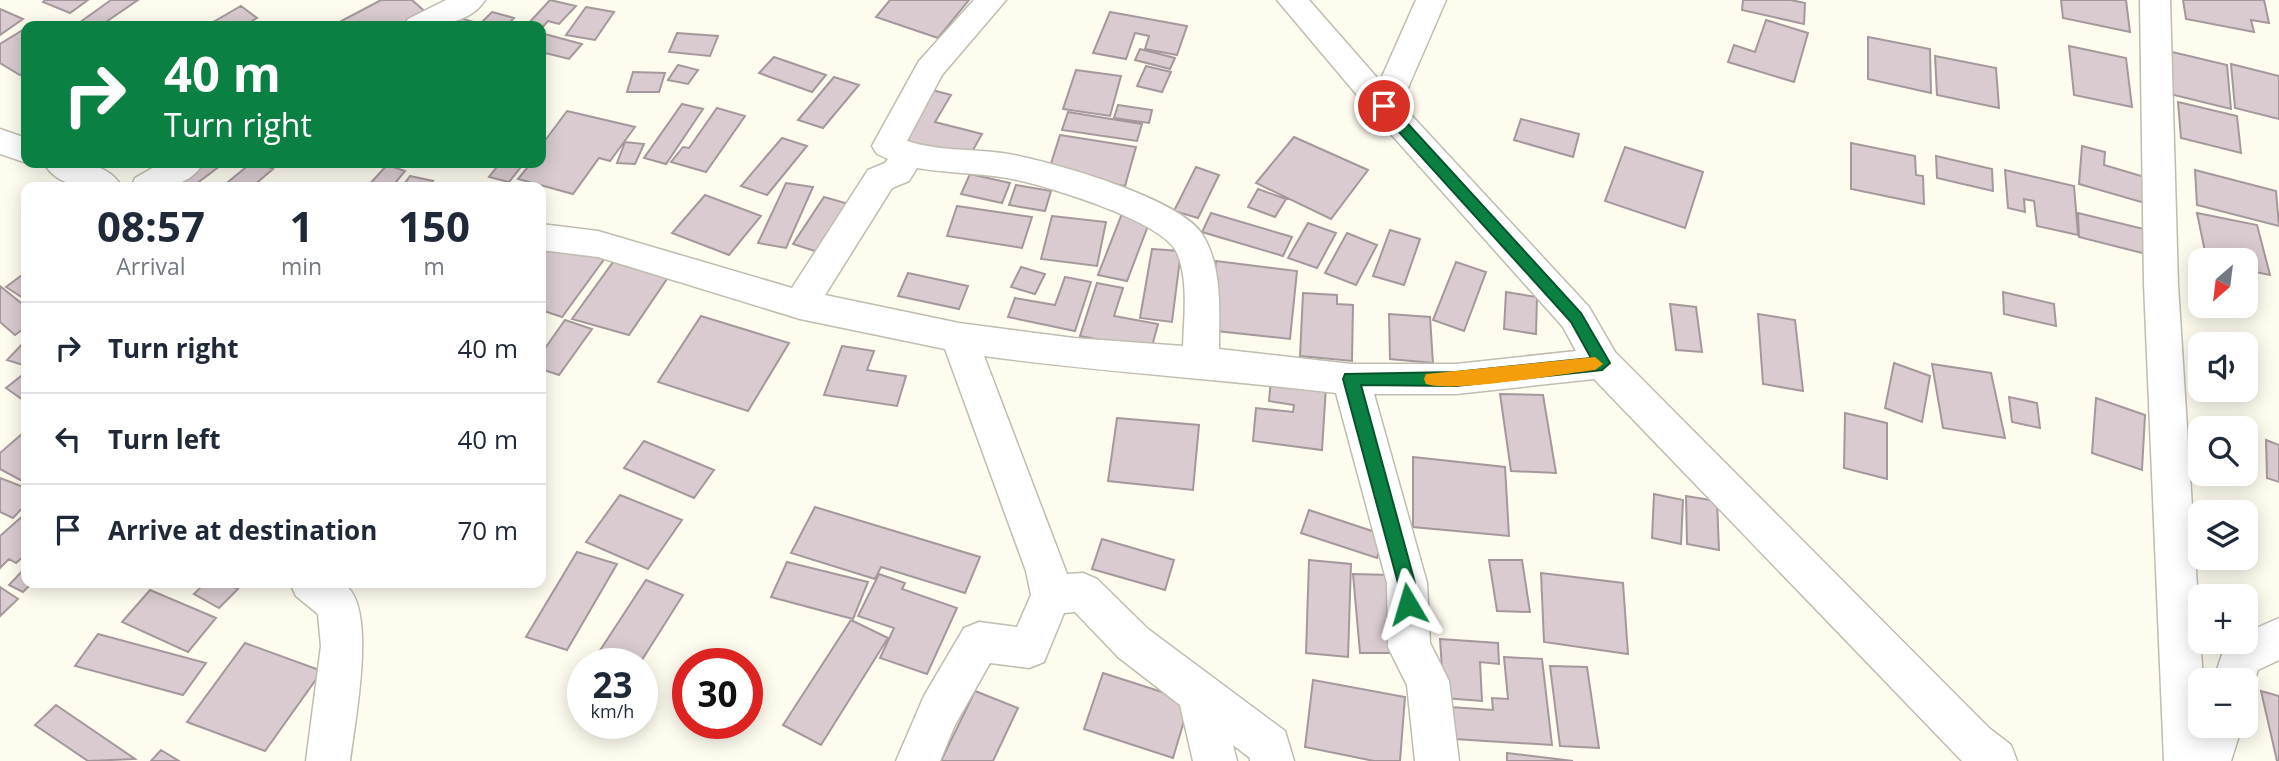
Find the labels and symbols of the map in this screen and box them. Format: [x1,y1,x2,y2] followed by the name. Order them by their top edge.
[1354,76,1414,136] pin
[2188,248,2258,318] north arrow
[1371,567,1445,641] position arrow
[672,648,763,739] speed limit sign: 30

